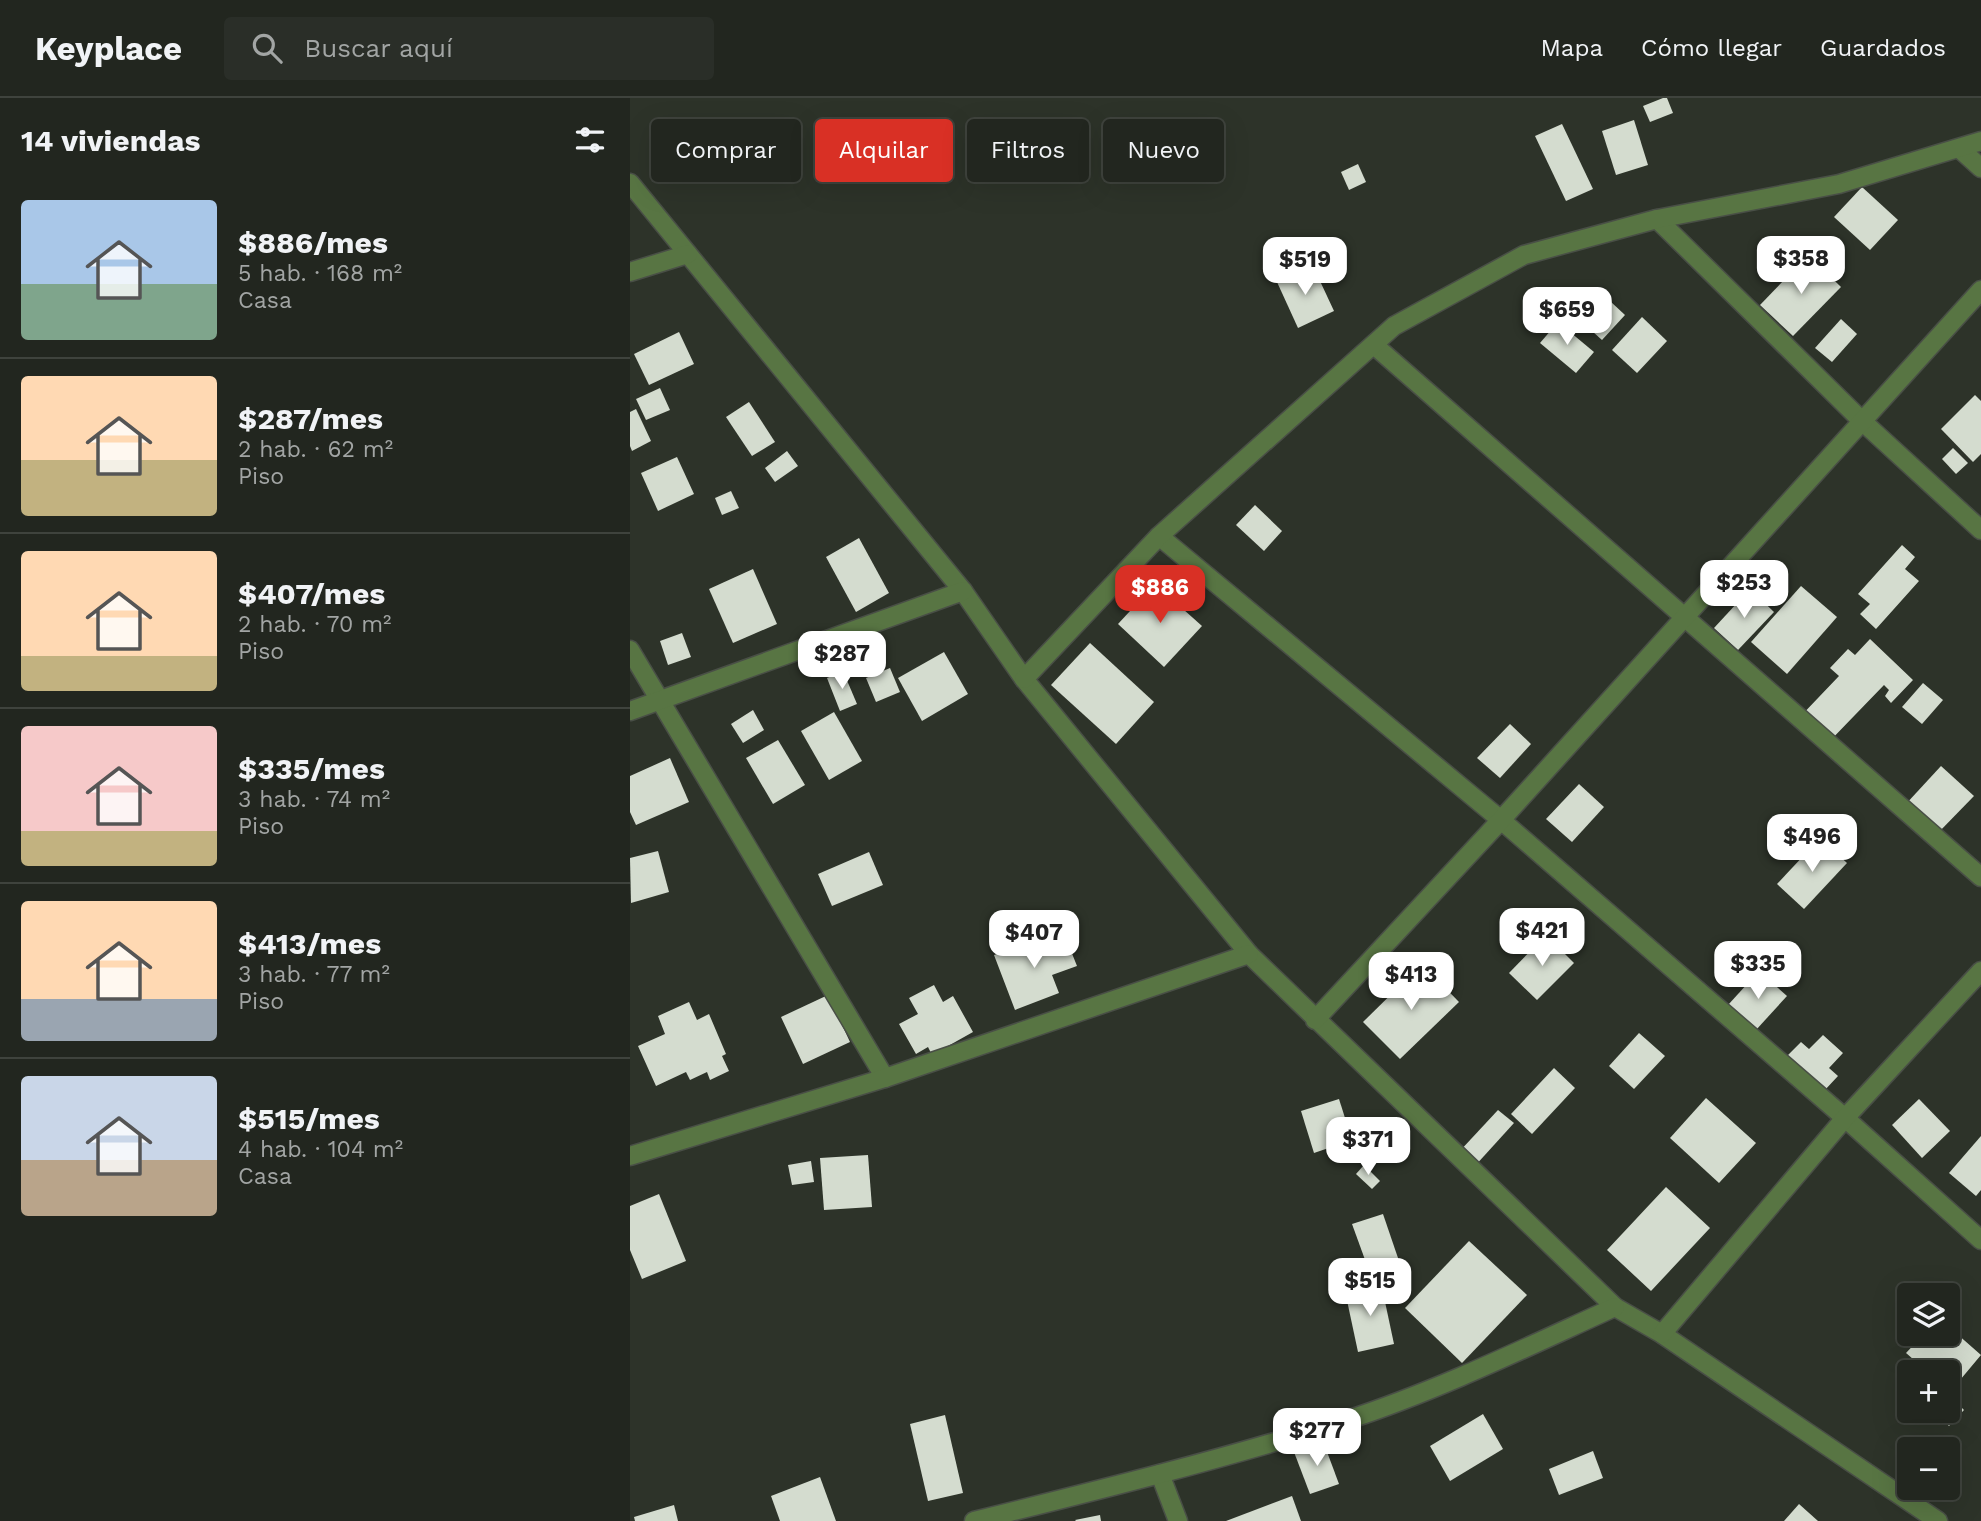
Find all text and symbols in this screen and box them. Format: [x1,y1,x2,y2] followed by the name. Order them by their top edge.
[224,17,714,80] search box
[35,29,182,68] text: Keyplace
[248,29,286,67] icon: search
[304,33,453,63] text: Buscar aquí
[1541,34,1603,62] text: Mapa
[1641,34,1782,62] text: Cómo llegar
[1820,34,1946,62] text: Guardados
[651,119,801,182] chip: Comprar
[815,119,953,182] chip: Alquilar
[967,119,1089,182] chip: Filtros
[1103,119,1224,182] chip: Nuevo
[571,121,609,159] icon: filters
[21,123,201,158] text: 14 viviendas
[238,225,388,260] text: $886/mes
[77,228,161,312] icon: home
[1760,236,1842,296] pin: $358
[1264,238,1346,297] pin: $519
[1773,245,1829,272] text: $358
[1279,246,1331,273] text: $519
[238,260,402,287] text: 5 hab. · 168 m²
[238,287,292,314] text: Casa
[1526,288,1608,347] pin: $659
[1539,296,1595,323] text: $659
[238,401,383,436] text: $287/mes
[77,404,161,488] icon: home
[238,436,393,463] text: 2 hab. · 62 m²
[238,463,284,490] text: Piso
[1703,560,1785,620] pin: $253
[1119,566,1201,625] pin: $886
[1716,569,1772,596] text: $253
[1131,574,1189,601] text: $886
[238,576,385,611] text: $407/mes
[77,579,161,663] icon: home
[238,611,391,638] text: 2 hab. · 70 m²
[801,632,883,691] pin: $287
[238,638,284,665] text: Piso
[814,640,870,667] text: $287
[238,751,385,786] text: $335/mes
[77,754,161,838] icon: home
[238,786,390,813] text: 3 hab. · 74 m²
[238,813,284,840] text: Piso
[1771,814,1853,874] pin: $496
[1783,823,1841,850] text: $496
[1501,908,1583,968] pin: $421
[993,910,1075,970] pin: $407
[1516,917,1568,944] text: $421
[1005,919,1063,946] text: $407
[238,926,381,961] text: $413/mes
[77,929,161,1013] icon: home
[1717,942,1799,1001] pin: $335
[1730,950,1786,977] text: $335
[1370,953,1452,1012] pin: $413
[238,961,390,988] text: 3 hab. · 77 m²
[1385,961,1437,988] text: $413
[238,988,284,1015] text: Piso
[238,1101,380,1136] text: $515/mes
[77,1104,161,1188] icon: home
[1327,1118,1409,1177] pin: $371
[1342,1126,1394,1153] text: $371
[238,1136,403,1163] text: 4 hab. · 104 m²
[238,1163,292,1190] text: Casa
[1329,1258,1411,1318] pin: $515
[1344,1267,1396,1294] text: $515
[1897,1283,1960,1500] map controls
[1897,1283,1960,1346] button: layers
[1897,1360,1960,1423] button: +
[1276,1408,1358,1468] pin: $277
[1289,1417,1345,1444] text: $277
[1897,1437,1960,1500] button: −

